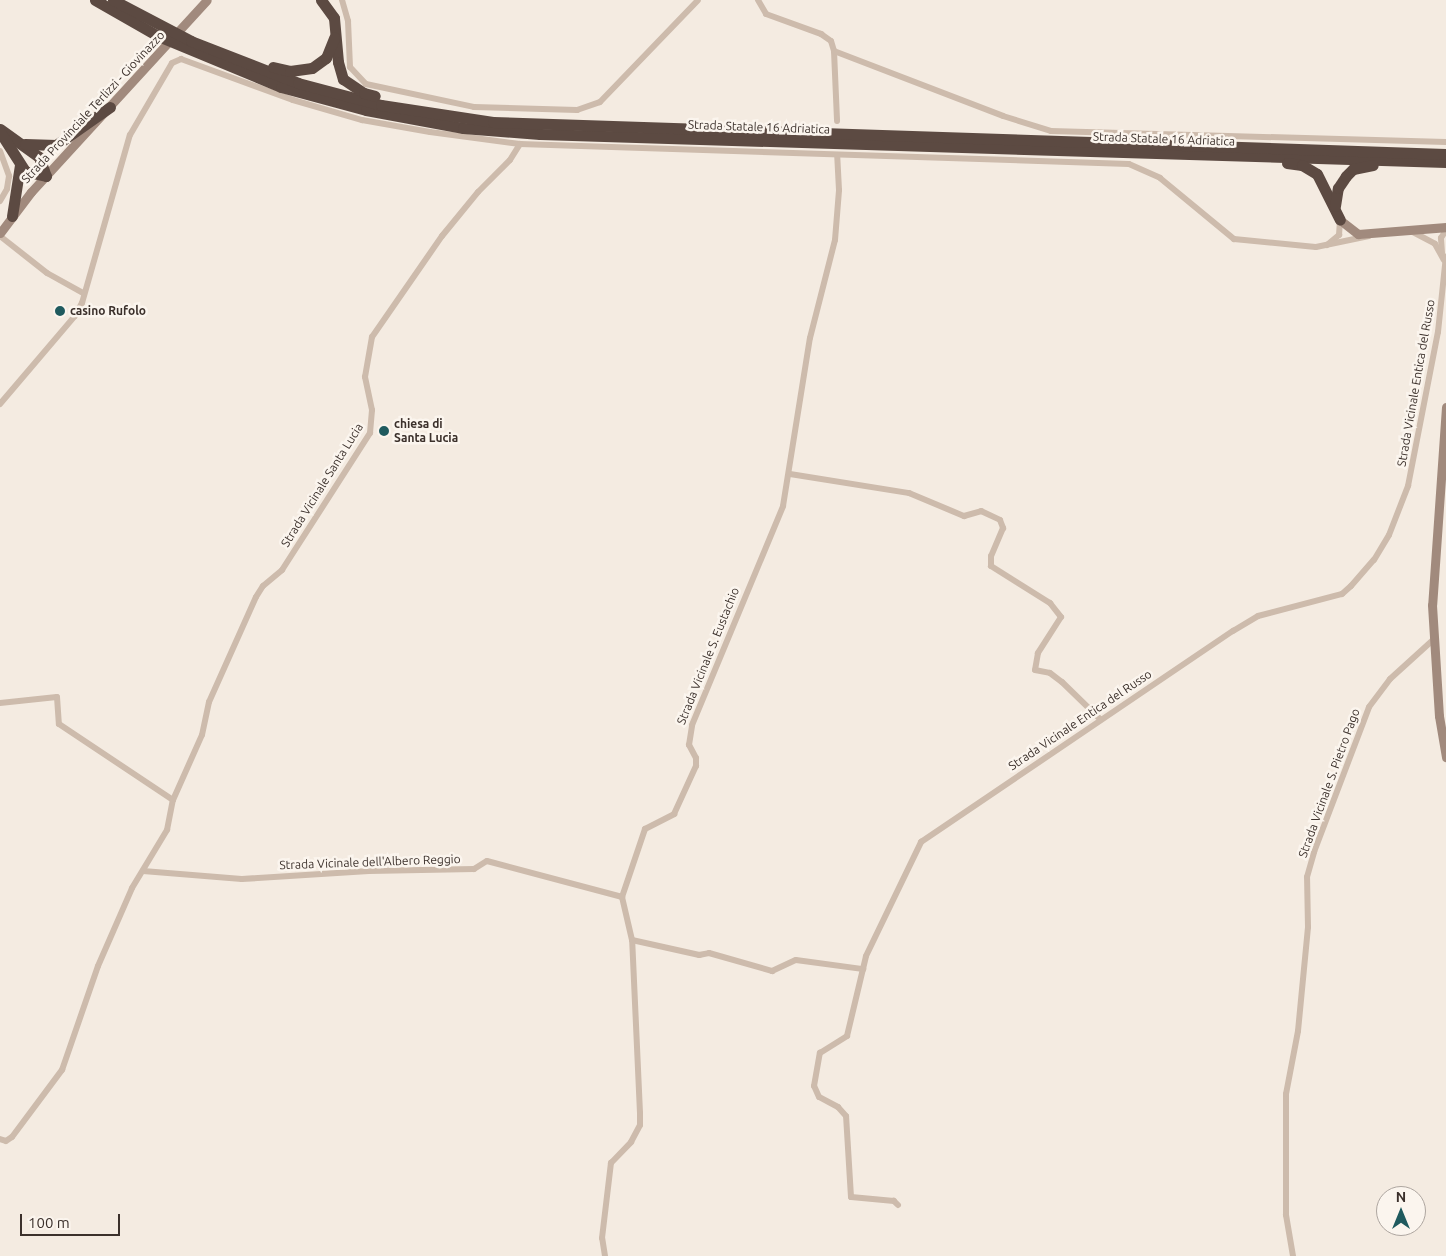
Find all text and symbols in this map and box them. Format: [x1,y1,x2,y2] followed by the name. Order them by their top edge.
[19,28,167,186] street label: Strada Provinciale Terlizzi - Giovinazzo
[688,117,830,137] street label: Strada Statale 16 Adriatica
[1093,129,1235,149] street label: Strada Statale 16 Adriatica
[1394,298,1438,468] street label: Strada Vicinale Entica del Russo
[70,304,146,318] place label: casino Rufolo
[54,305,66,317] marker: casino Rufolo
[394,417,458,445] place label: chiesa di Santa Lucia
[278,420,366,550] street label: Strada Vicinale Santa Lucia
[378,425,390,437] marker: chiesa di Santa Lucia
[674,585,742,727] street label: Strada Vicinale S. Eustachio
[1006,667,1154,773] street label: Strada Vicinale Entica del Russo
[1295,706,1363,860] street label: Strada Vicinale S. Pietro Pago
[279,852,461,872] street label: Strada Vicinale dell'Albero Reggio
[1376,1186,1426,1236] north arrow
[1396,1189,1406,1205] text: N
[22,1204,122,1236] scale bar
[28,1214,70,1231] text: 100 m

